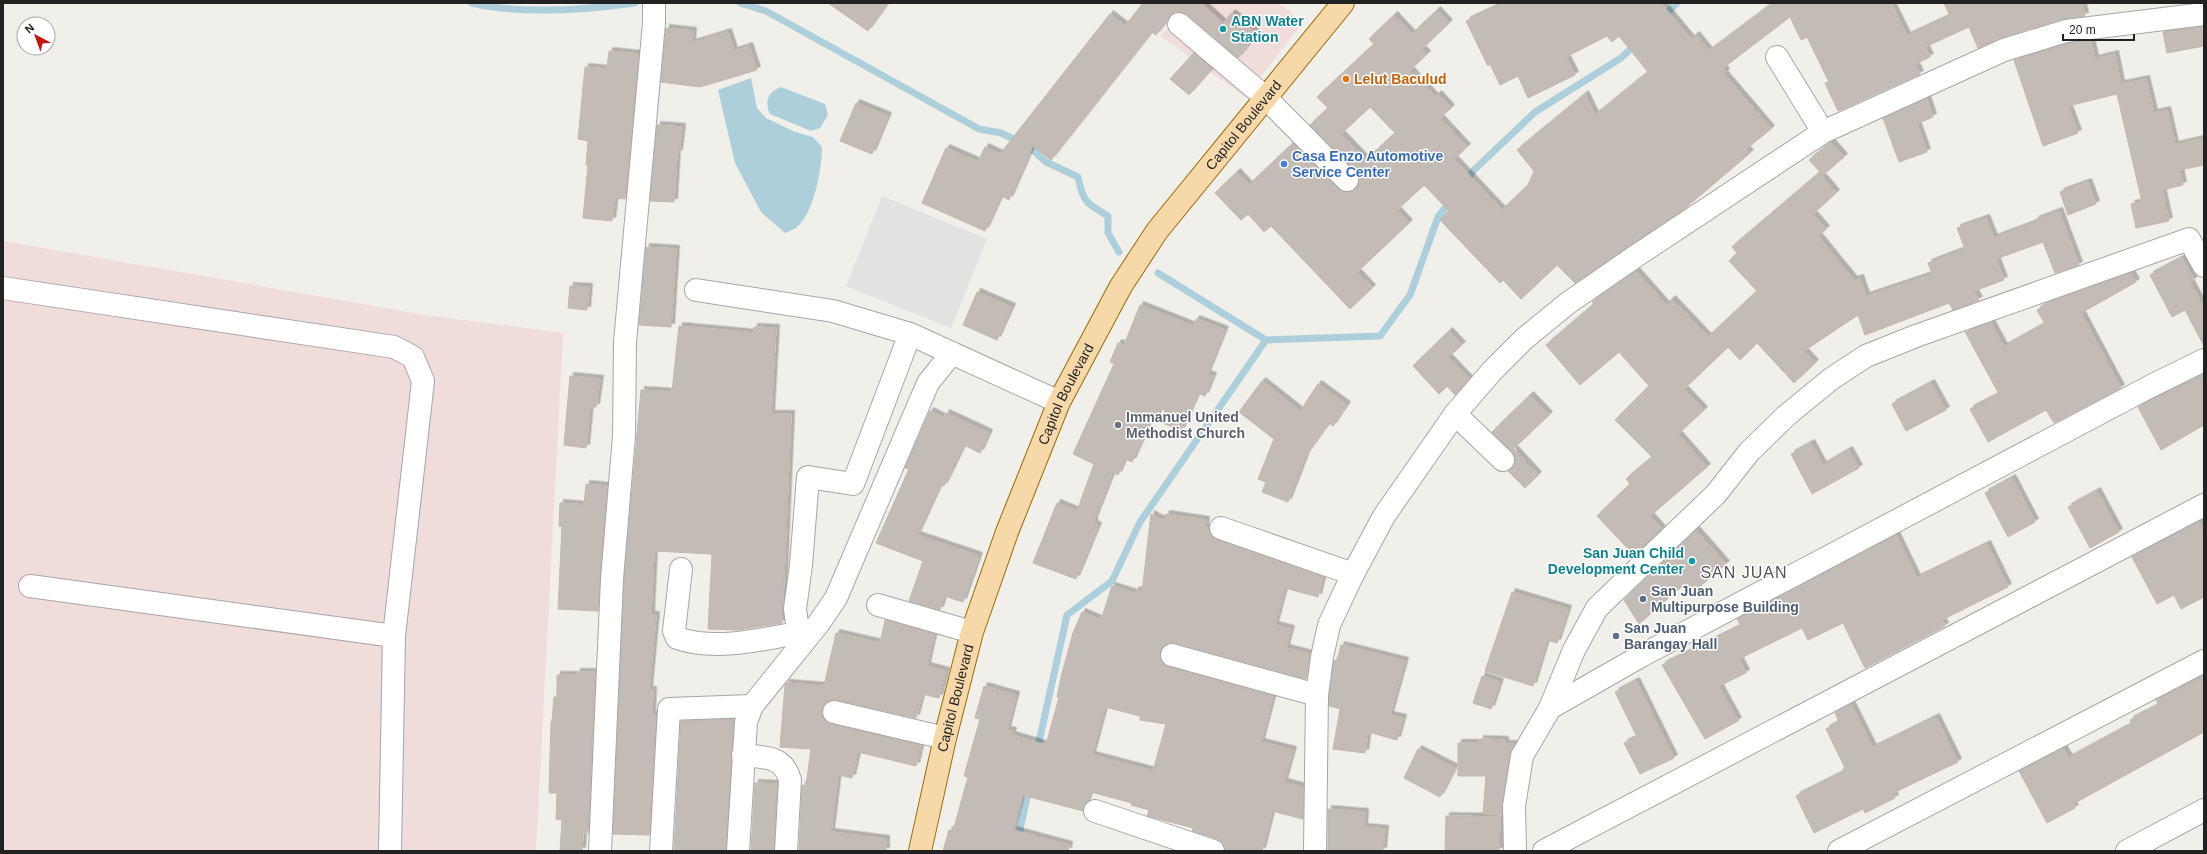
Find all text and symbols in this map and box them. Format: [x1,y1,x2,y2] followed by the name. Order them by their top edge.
[1231,13,1304,45] place label: ABN Water Station
[16,16,56,56] north arrow
[2063,16,2134,42] scale bar
[23,21,36,36] text: N
[2069,23,2096,37] text: 20 m
[1218,24,1228,34] marker: ABN Water Station
[1354,71,1447,87] place label: Lelut Baculud
[1341,74,1351,84] marker: Lelut Baculud
[1202,77,1285,173] street label: Capitol Boulevard
[1292,148,1443,180] place label: Casa Enzo Automotive Service Center
[1279,159,1289,169] marker: Casa Enzo Automotive Service Center
[1035,341,1097,447] street label: Capitol Boulevard
[1126,409,1245,441] place label: Immanuel United Methodist Church
[1113,420,1123,430] marker: Immanuel United Methodist Church
[1548,545,1685,577] place label: San Juan Child Development Center
[1687,556,1697,566] marker: San Juan Child Development Center
[1700,564,1788,581] district label: SAN JUAN
[1651,583,1799,615] place label: San Juan Multipurpose Building
[1638,594,1648,604] marker: San Juan Multipurpose Building
[1624,620,1717,652] place label: San Juan Barangay Hall
[1611,631,1621,641] marker: San Juan Barangay Hall
[934,642,977,753] street label: Capitol Boulevard

